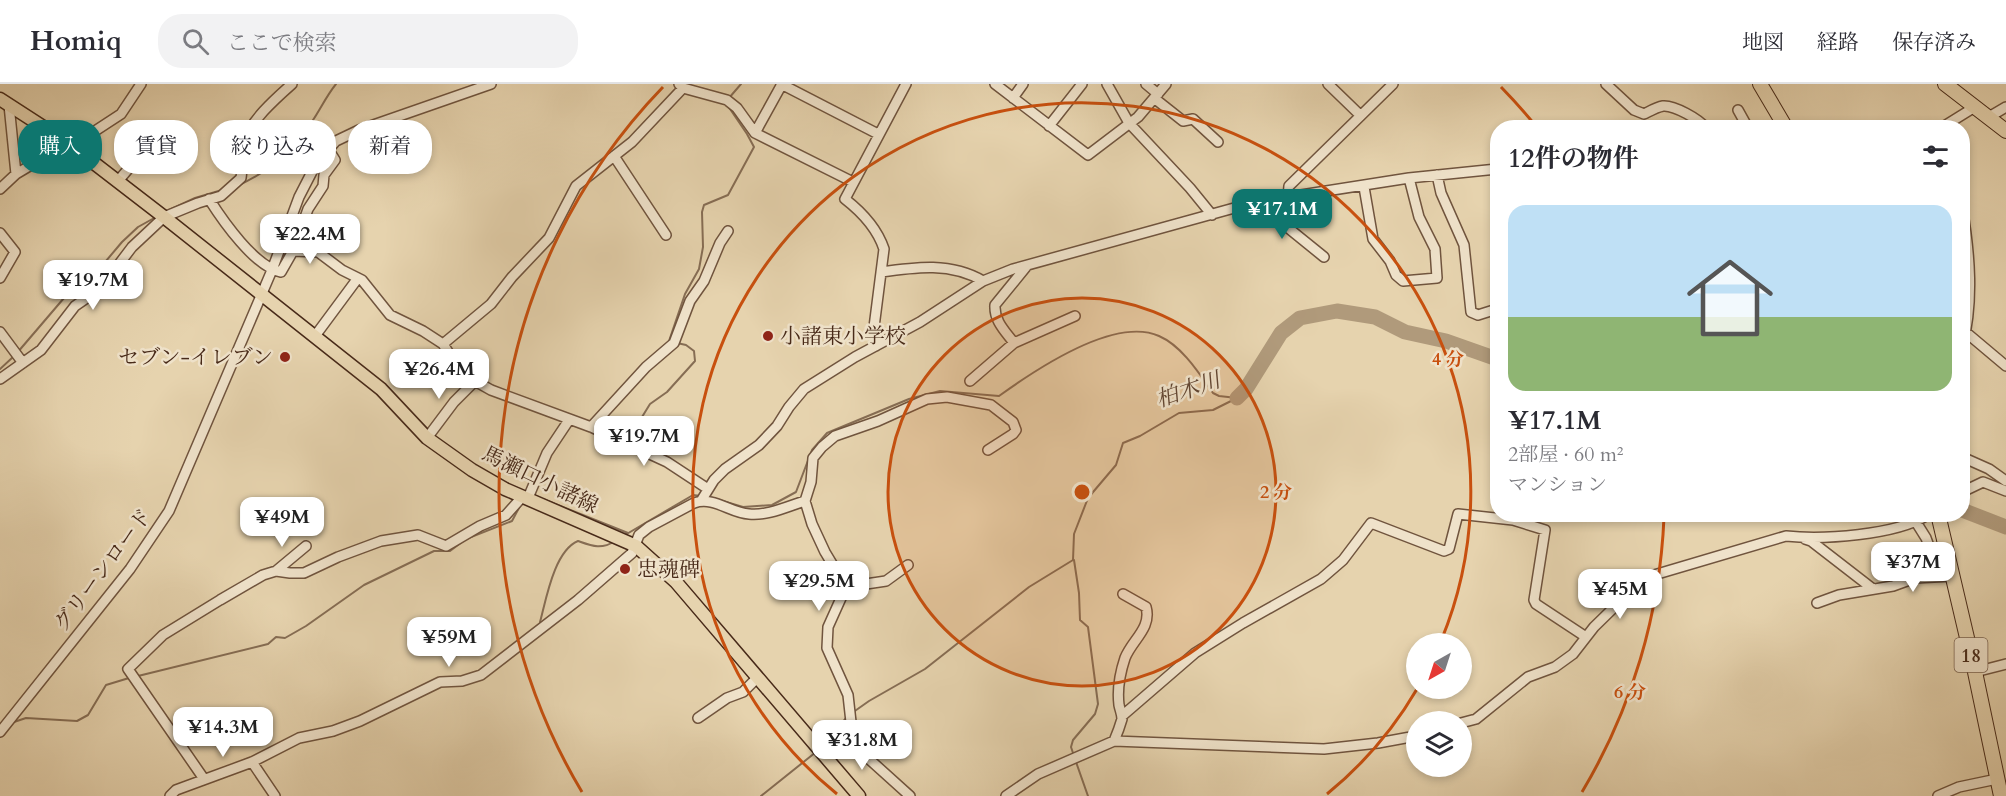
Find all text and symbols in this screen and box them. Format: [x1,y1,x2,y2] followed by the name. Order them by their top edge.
[158,14,578,68] search box
[30,22,122,60] text: Homiq
[179,25,212,58] icon: search
[227,28,337,58] text: ここで検索
[1742,28,1784,57] text: 地図
[1817,28,1859,57] text: 経路
[1892,28,1976,57] text: 保存済み
[18,120,102,174] chip: 購入
[114,120,198,174] chip: 賃貸
[210,120,336,174] chip: 絞り込み
[348,120,432,174] chip: 新着
[1919,140,1952,173] icon: filters
[1508,141,1639,176] text: 12件の物件
[1233,189,1331,240] pin: ¥17.1M
[1246,195,1318,222] text: ¥17.1M
[261,214,359,265] pin: ¥22.4M
[274,220,346,247] text: ¥22.4M
[1676,244,1784,352] icon: home
[44,260,142,311] pin: ¥19.7M
[57,266,129,293] text: ¥19.7M
[780,322,906,351] place label: 小諸東小学校
[761,329,775,343] marker: 小諸東小学校
[118,343,273,372] place label: セブン-イレブン
[1432,347,1464,372] text: 4 分
[390,349,488,400] pin: ¥26.4M
[278,350,292,364] marker: セブン-イレブン
[403,355,475,382] text: ¥26.4M
[1152,364,1226,415] water label: 柏木川
[1508,403,1601,438] text: ¥17.1M
[595,416,693,467] pin: ¥19.7M
[608,422,680,449] text: ¥19.7M
[477,439,603,521] street label: 馬瀬口小諸線
[1508,441,1624,468] text: 2部屋 · 60 m²
[1508,471,1607,498] text: マンション
[1260,480,1292,505] text: 2 分
[1072,482,1092,502] centre of rings
[246,497,318,548] pin: ¥49M
[47,503,159,637] street label: グリーンロード
[254,503,310,530] text: ¥49M
[1877,542,1949,593] pin: ¥37M
[1885,548,1941,575] text: ¥37M
[637,555,700,584] place label: 忠魂碑
[770,561,868,612] pin: ¥29.5M
[618,562,632,576] marker: 忠魂碑
[783,567,855,594] text: ¥29.5M
[1584,569,1656,620] pin: ¥45M
[1592,575,1648,602] text: ¥45M
[413,617,485,668] pin: ¥59M
[421,623,477,650] text: ¥59M
[1406,633,1472,699] north arrow
[1406,633,1472,777] map controls
[1954,638,1988,672] road number: 18
[1614,680,1646,705] text: 6 分
[174,707,272,758] pin: ¥14.3M
[1406,711,1472,777] button: layers
[187,713,259,740] text: ¥14.3M
[813,720,911,771] pin: ¥31.8M
[826,726,898,753] text: ¥31.8M

